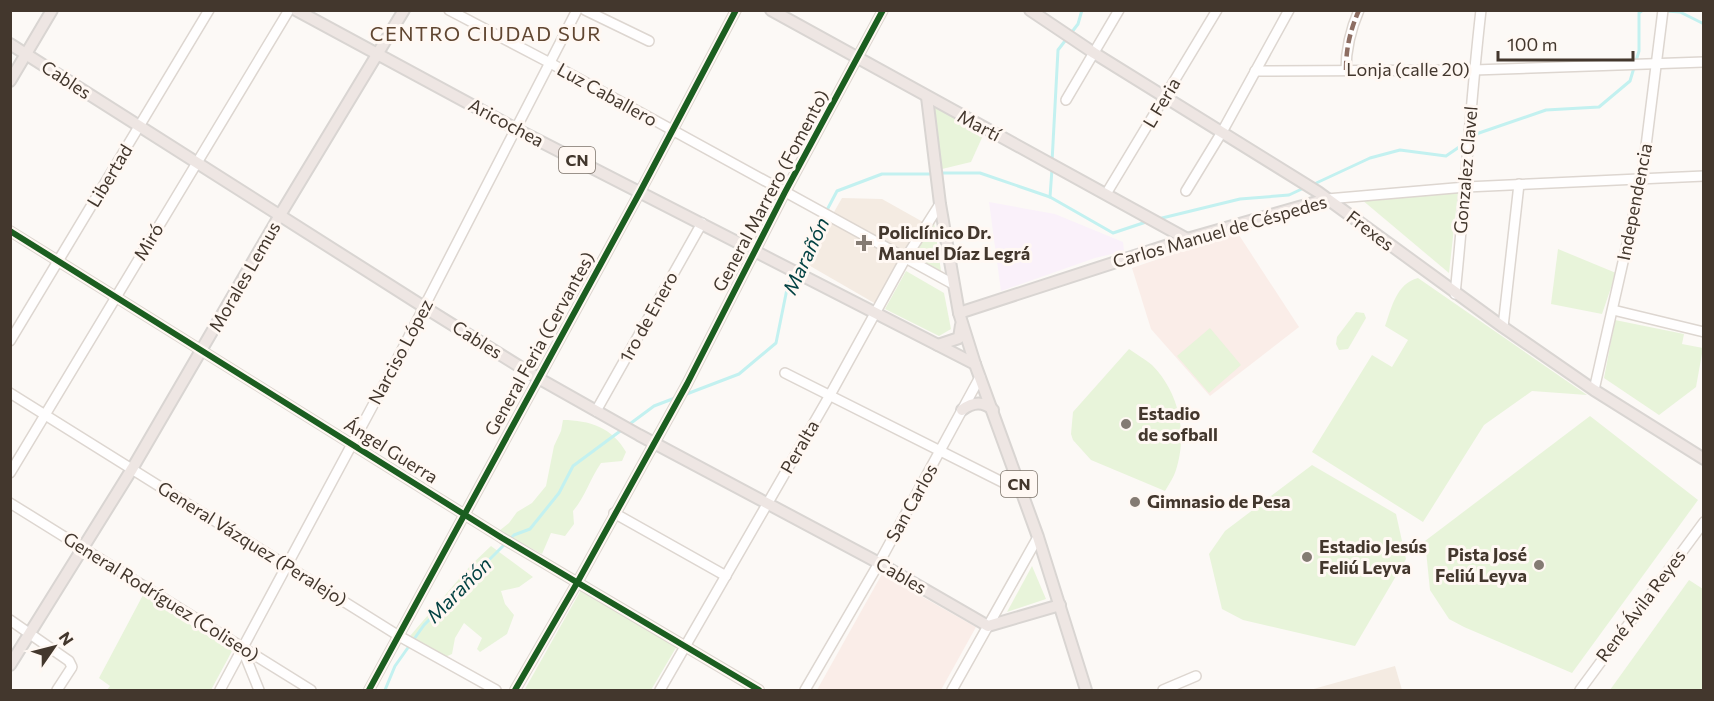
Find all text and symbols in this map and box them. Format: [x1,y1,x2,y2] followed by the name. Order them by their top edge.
[370,21,602,45] district label: CENTRO CIUDAD SUR
[1498,24,1633,62] scale bar
[1507,33,1557,55] text: 100 m
[38,55,95,103] street label: Cables
[554,58,661,131] street label: Luz Caballero
[1346,58,1470,80] street label: Lonja (calle 20)
[1138,73,1185,131] street label: L Feria
[707,86,833,295] street label: General Marrero (Fomento)
[465,93,548,151] street label: Aricochea
[954,105,1006,146] street label: Martí
[1448,105,1482,235] street label: Gonzalez Clavel
[82,140,136,211] street label: Libertad
[1612,141,1656,262] street label: Independencia
[559,147,595,173] road number: CN
[1110,190,1329,272] street label: Carlos Manuel de Céspedes
[1343,205,1399,255] street label: Frexes
[777,213,833,298] water label: Marañón
[204,217,285,336] street label: Morales Lemus
[129,219,168,264] street label: Miró
[878,221,1030,264] place label: Policlínico Dr. Manuel Díaz Legrá
[855,234,873,252] marker: Policlínico Dr. Manuel Díaz Legrá
[479,248,599,439] street label: General Feria (Cervantes)
[614,267,682,366] street label: 1ro de Enero
[363,295,437,408] street label: Narciso López
[449,315,507,363] street label: Cables
[1138,402,1218,445] place label: Estadio de sofball
[341,413,442,488] street label: Ángel Guerra
[775,416,823,477] street label: Peralta
[1119,417,1133,431] marker: Estadio de sofball
[881,460,942,545] street label: San Carlos
[1001,471,1037,497] road number: CN
[154,476,351,610] street label: General Vázquez (Peralejo)
[1147,490,1291,512] place label: Gimnasio de Pesa
[1128,495,1142,509] marker: Gimnasio de Pesa
[60,527,263,665] street label: General Rodríguez (Coliseo)
[1319,535,1427,578] place label: Estadio Jesús Feliú Leyva
[1435,543,1527,586] place label: Pista José Feliú Leyva
[1591,545,1690,666] street label: René Ávila Reyes
[1300,550,1314,564] marker: Estadio Jesús Feliú Leyva
[421,552,496,627] water label: Marañón
[872,552,931,598] street label: Cables
[1532,558,1546,572] marker: Pista José Feliú Leyva
[24,617,84,677] north arrow
[55,628,78,648] text: N

